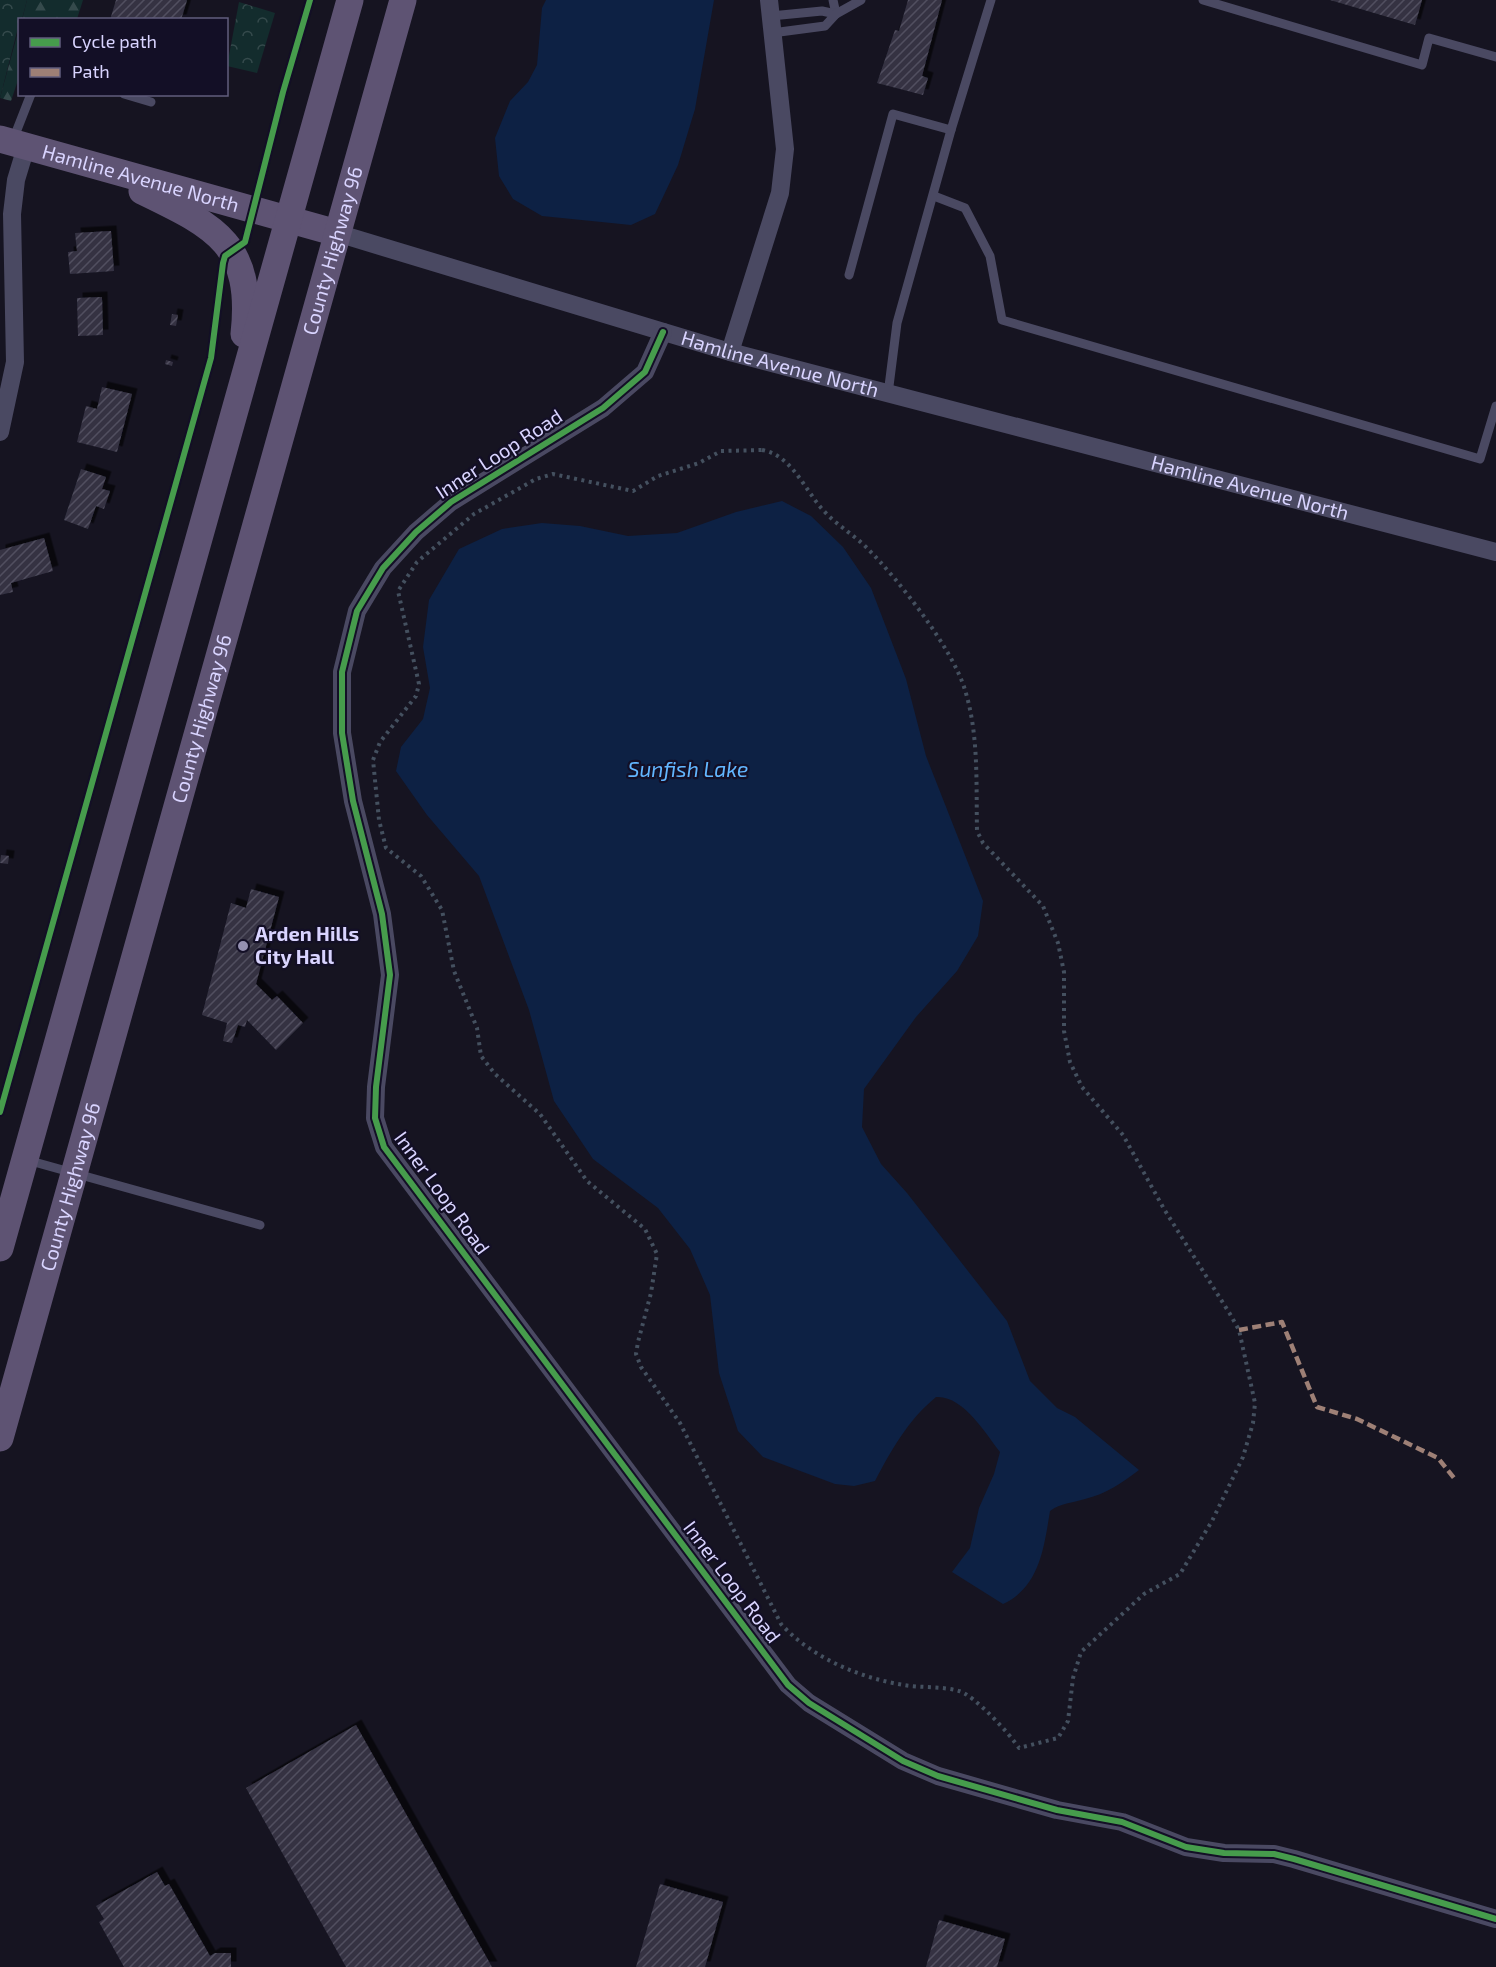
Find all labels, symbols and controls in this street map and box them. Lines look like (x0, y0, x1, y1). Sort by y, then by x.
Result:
legend (18, 18, 228, 96)
text: Cycle path (72, 30, 157, 52)
text: Path (72, 60, 110, 82)
street label: Hamline Avenue North (40, 138, 242, 216)
street label: County Highway 96 (297, 163, 367, 338)
street label: Hamline Avenue North (679, 325, 881, 401)
street label: Inner Loop Road (431, 403, 566, 503)
street label: Hamline Avenue North (1149, 449, 1352, 524)
street label: County Highway 96 (166, 631, 236, 806)
water label: Sunfish Lake (628, 756, 748, 781)
place label: Arden Hills City Hall (255, 921, 359, 969)
marker: Arden Hills City Hall (236, 939, 250, 953)
street label: County Highway 96 (34, 1099, 105, 1273)
street label: Inner Loop Road (390, 1126, 496, 1259)
street label: Inner Loop Road (679, 1516, 786, 1647)

